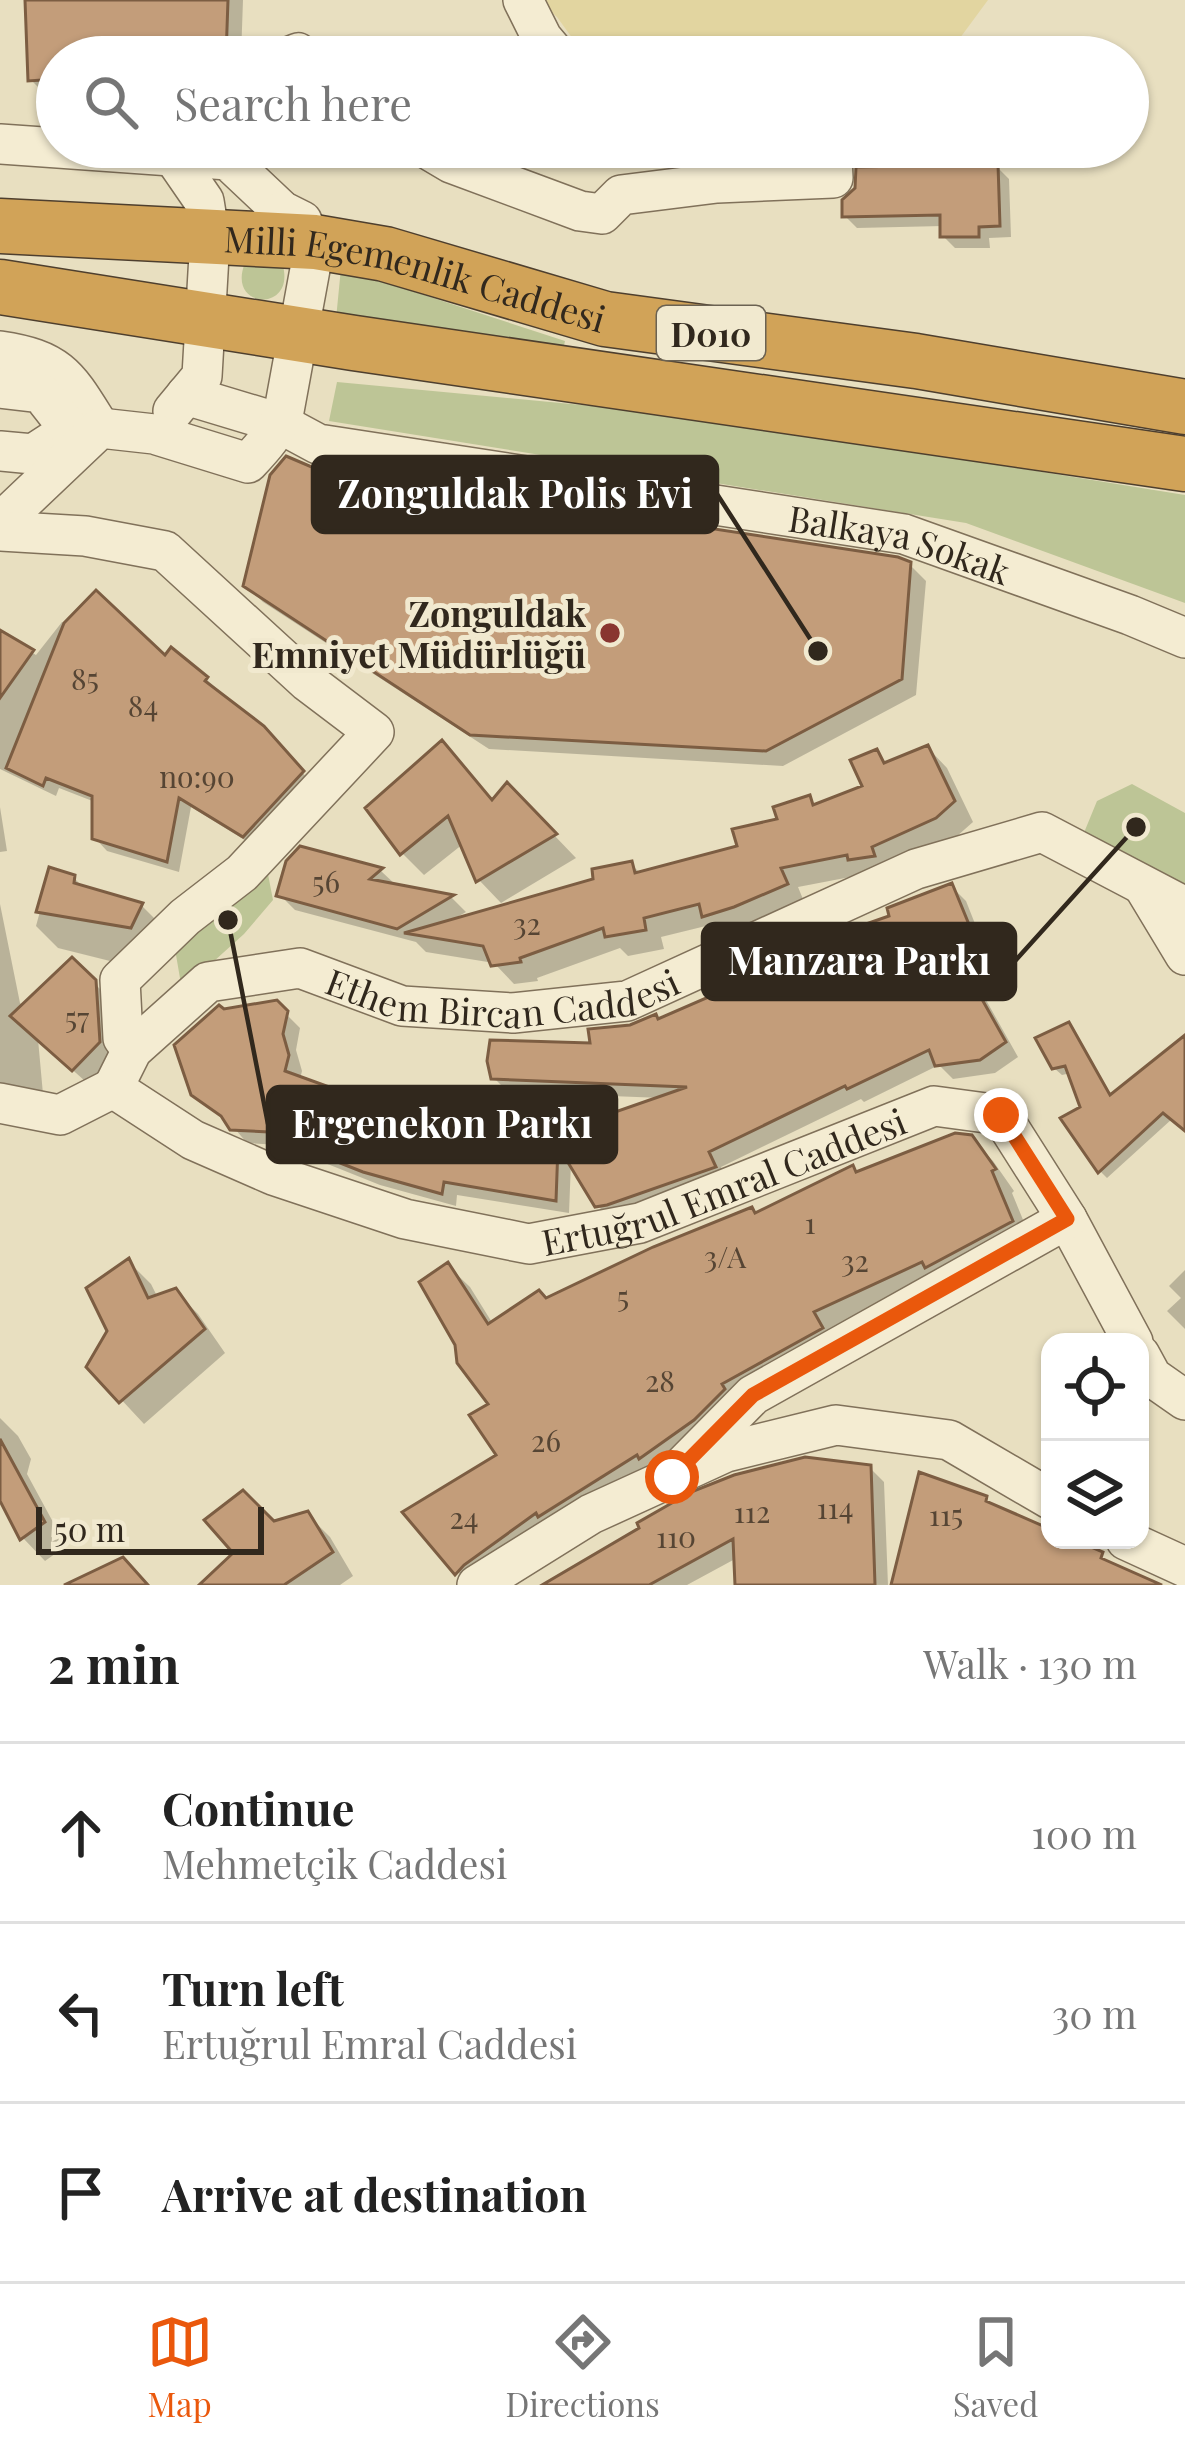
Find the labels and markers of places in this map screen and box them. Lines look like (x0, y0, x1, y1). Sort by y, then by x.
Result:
callout: Zonguldak Polis Evi (313, 457, 717, 532)
place label: Zonguldak Emniyet Müdürlüğü (251, 588, 587, 677)
marker: Zonguldak Emniyet Müdürlüğü (597, 620, 623, 646)
callout: Manzara Parkı (703, 924, 1015, 999)
callout: Ergenekon Parkı (268, 1087, 616, 1162)

